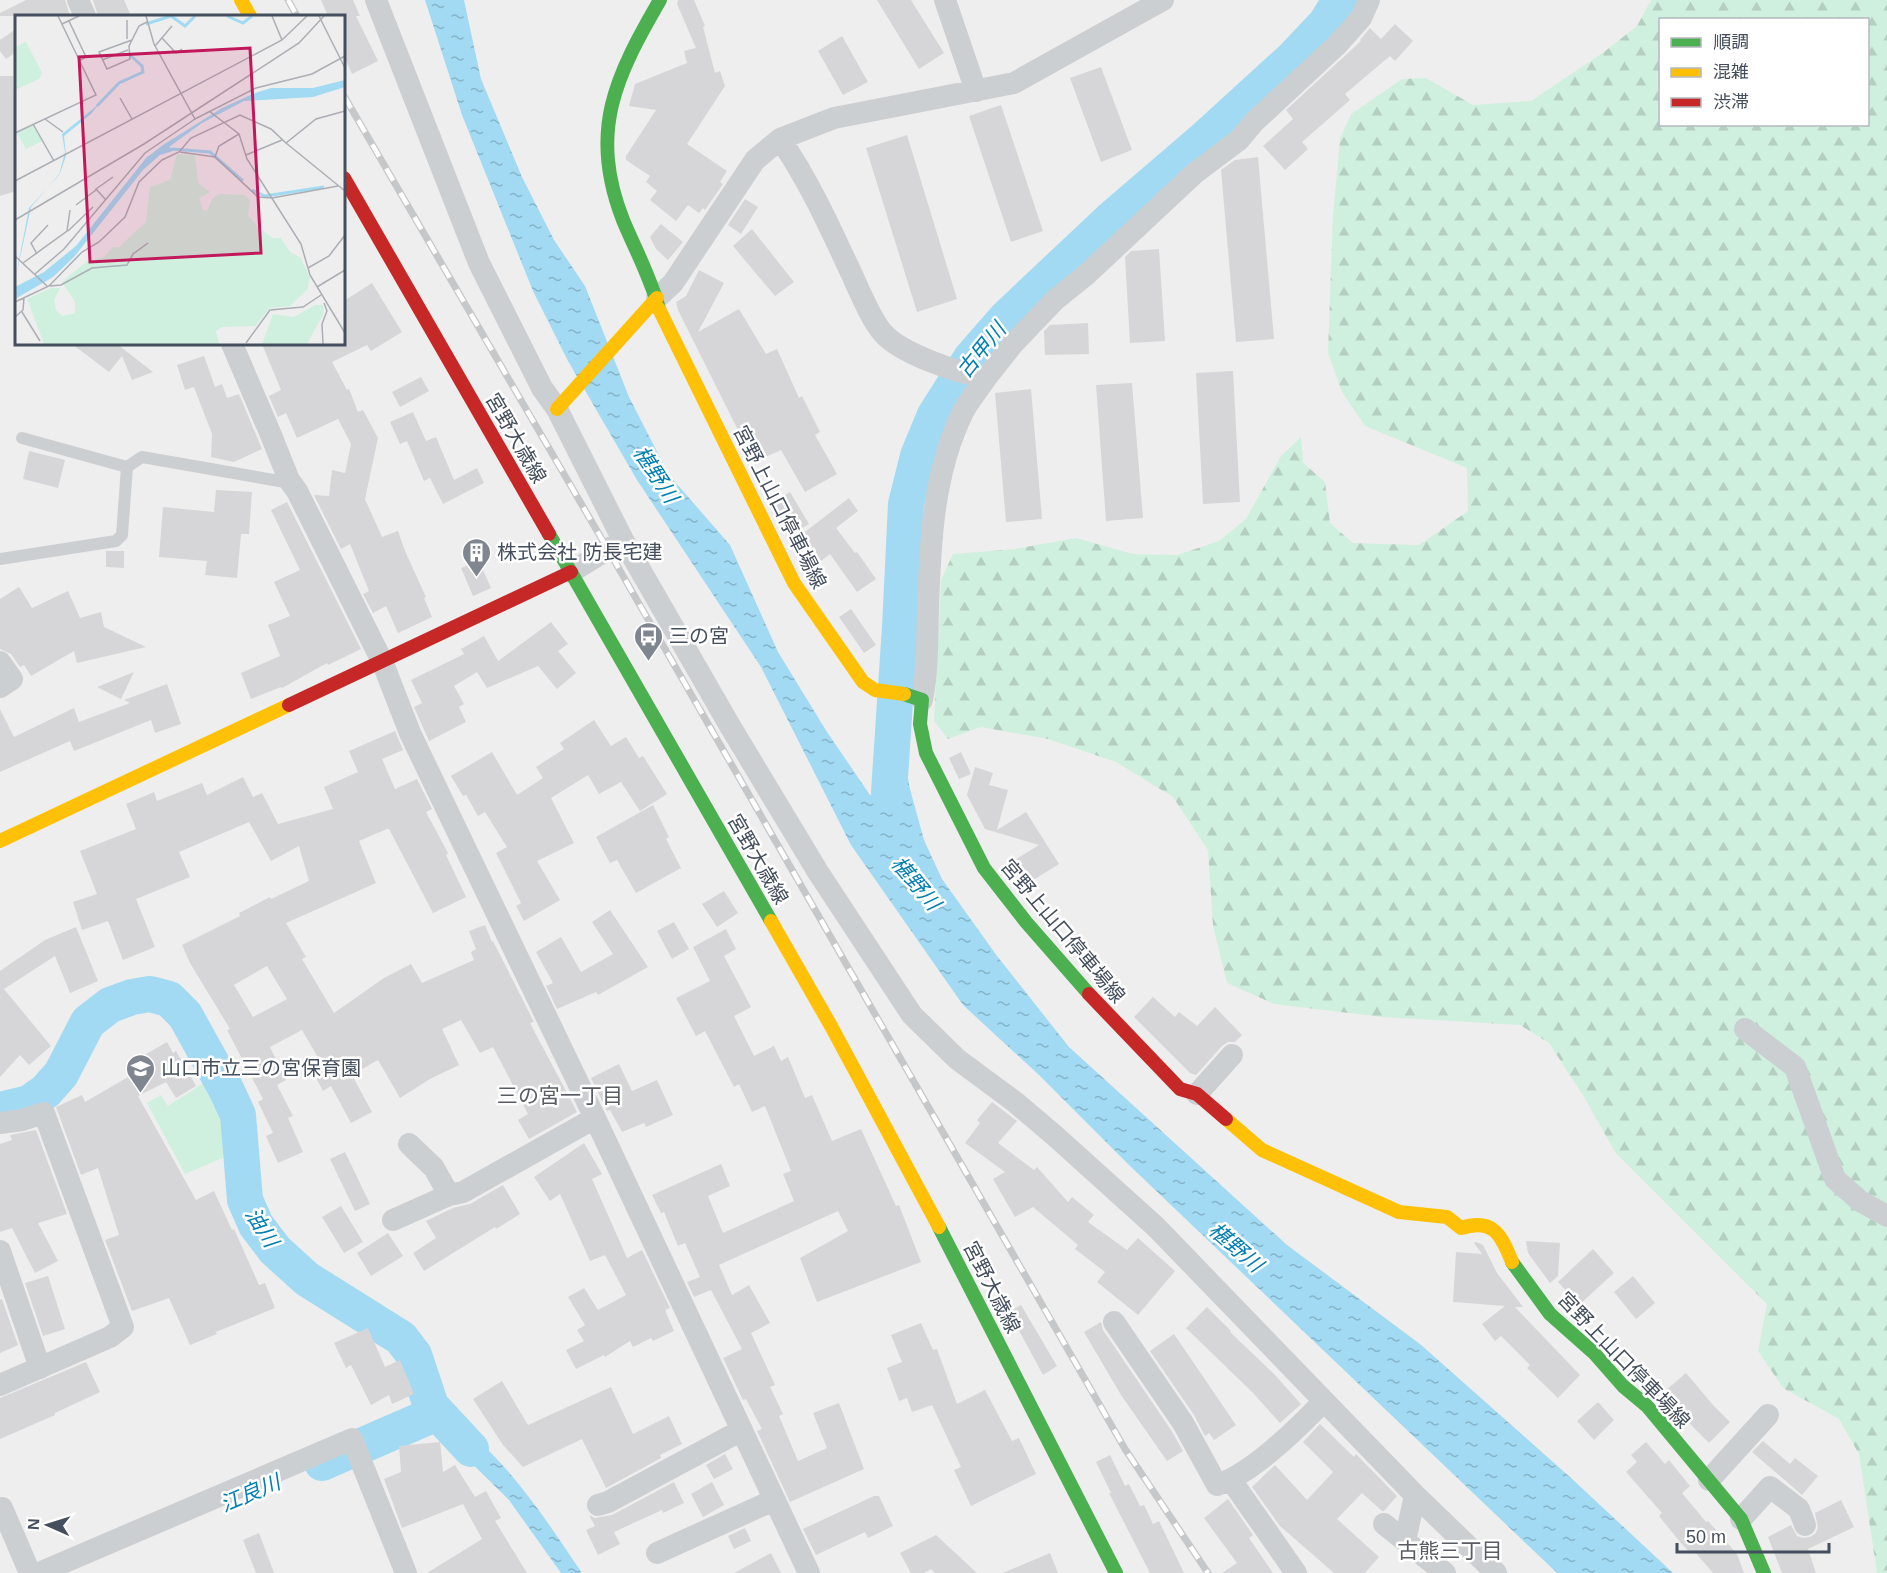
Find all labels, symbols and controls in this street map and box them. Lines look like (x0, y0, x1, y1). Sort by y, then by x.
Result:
inset map (15, 15, 345, 345)
legend (1659, 18, 1869, 126)
text: 順調 (1713, 32, 1749, 52)
text: 混雑 (1713, 62, 1749, 82)
text: 渋滞 (1713, 92, 1749, 112)
water label: 古甲川 (952, 317, 1011, 382)
street label: 宮野大歳線 (481, 389, 551, 487)
street label: 宮野上山口停車場線 (729, 422, 831, 592)
water label: 椹野川 (629, 441, 684, 508)
building icon: 株式会社 防長宅建 (460, 536, 492, 578)
place label: 株式会社 防長宅建 (497, 541, 663, 563)
bus stop icon: 三の宮 (632, 620, 664, 662)
place label: 三の宮 (669, 625, 729, 647)
street label: 宮野大歳線 (723, 810, 793, 908)
water label: 椹野川 (887, 851, 946, 916)
street label: 宮野上山口停車場線 (997, 855, 1129, 1007)
school or university icon: 山口市立三の宮保育園 (124, 1052, 156, 1094)
place label: 山口市立三の宮保育園 (161, 1057, 361, 1079)
district label: 三の宮一丁目 (497, 1084, 623, 1107)
water label: 油川 (241, 1203, 284, 1253)
water label: 椹野川 (1205, 1218, 1269, 1278)
street label: 宮野大歳線 (959, 1237, 1025, 1337)
street label: 宮野上山口停車場線 (1554, 1288, 1694, 1432)
water label: 江良川 (217, 1469, 285, 1516)
north arrow (18, 1495, 78, 1555)
scale bar (1677, 1516, 1828, 1554)
text: N (25, 1518, 42, 1530)
text: 50 m (1686, 1527, 1726, 1547)
district label: 古熊三丁目 (1398, 1539, 1503, 1562)

